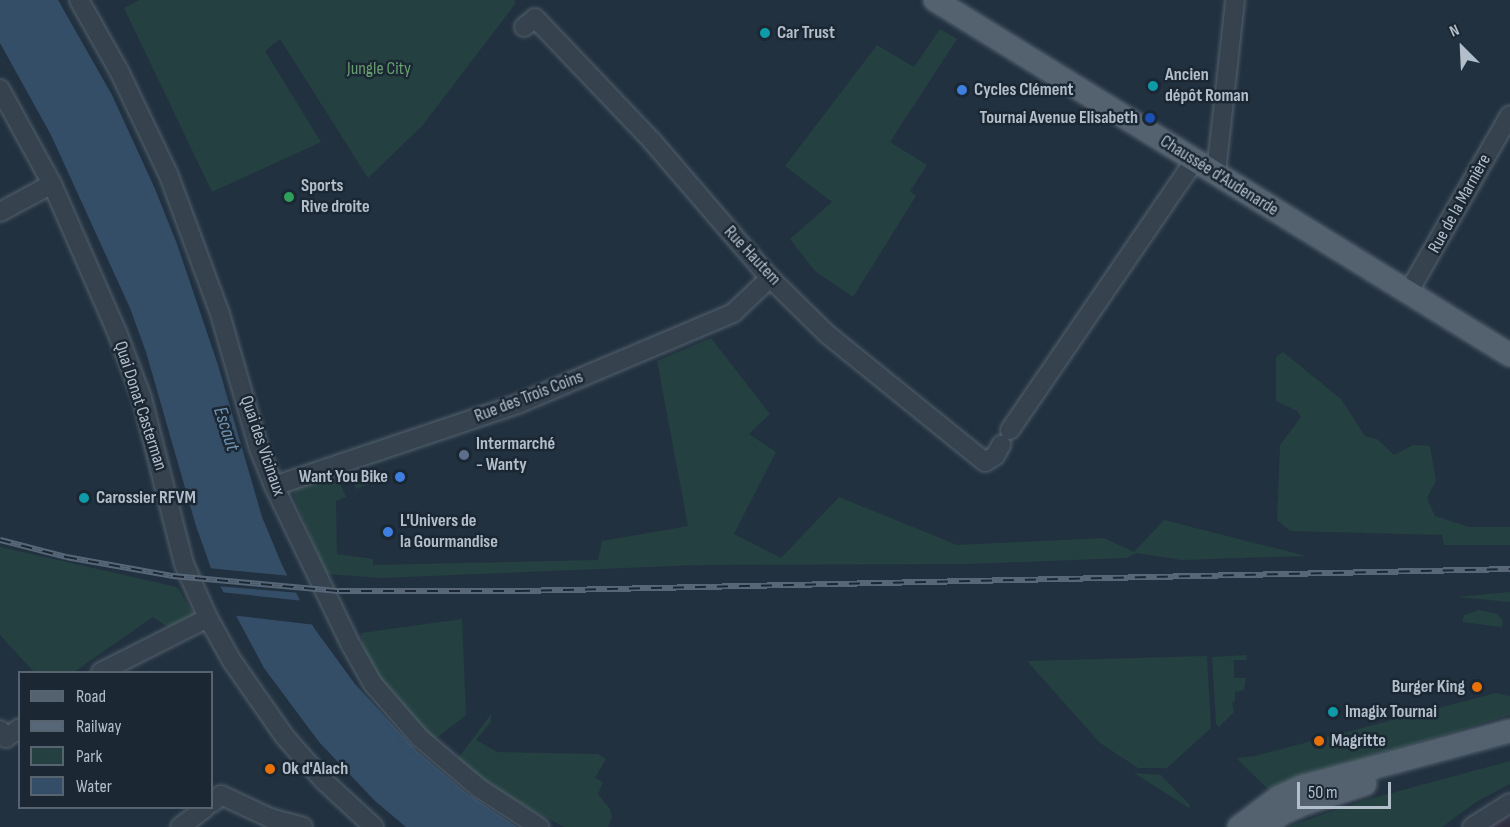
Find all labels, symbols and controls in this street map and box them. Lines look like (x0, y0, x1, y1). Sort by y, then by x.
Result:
north arrow (1432, 18, 1492, 78)
text: N (1447, 21, 1462, 42)
place label: Car Trust (777, 22, 835, 44)
marker: Car Trust (758, 26, 772, 40)
park label: Jungle City (347, 58, 411, 80)
place label: Ancien dépôt Roman (1165, 65, 1249, 107)
place label: Cycles Clément (974, 79, 1073, 101)
marker: Ancien dépôt Roman (1146, 79, 1160, 93)
marker: Cycles Clément (955, 83, 969, 97)
place label: Tournai Avenue Elisabeth (979, 107, 1138, 129)
marker: Tournai Avenue Elisabeth (1143, 111, 1157, 125)
street label: Chaussée d'Audenarde (1156, 131, 1282, 221)
street label: Rue de la Marnière (1424, 151, 1496, 257)
place label: Sports Rive droite (301, 176, 370, 219)
marker: Sports Rive droite (282, 190, 296, 204)
street label: Rue Hautem (719, 222, 785, 290)
street label: Quai Donat Casterman (109, 339, 171, 473)
street label: Rue des Trois Coins (472, 366, 586, 428)
street label: Quai des Vicinaux (235, 393, 289, 499)
water label: Escaut (208, 404, 244, 454)
place label: Intermarché - Wanty (476, 434, 555, 476)
marker: Intermarché - Wanty (457, 448, 471, 462)
place label: Want You Bike (299, 466, 388, 488)
marker: Want You Bike (393, 470, 407, 484)
place label: Carossier RFVM (96, 487, 196, 509)
marker: Carossier RFVM (77, 491, 91, 505)
place label: L'Univers de la Gourmandise (400, 511, 498, 554)
marker: L'Univers de la Gourmandise (381, 525, 395, 539)
legend (18, 671, 213, 809)
place label: Burger King (1392, 676, 1465, 698)
marker: Burger King (1470, 680, 1484, 694)
text: Road (76, 686, 106, 707)
place label: Imagix Tournai (1345, 701, 1437, 723)
marker: Imagix Tournai (1326, 705, 1340, 719)
text: Railway (76, 716, 121, 737)
place label: Magritte (1331, 730, 1386, 752)
marker: Magritte (1312, 734, 1326, 748)
text: Park (76, 746, 102, 767)
place label: Ok d'Alach (282, 758, 348, 780)
marker: Ok d'Alach (263, 762, 277, 776)
scale bar (1300, 770, 1394, 808)
text: Water (76, 776, 112, 797)
text: 50 m (1308, 782, 1338, 803)

